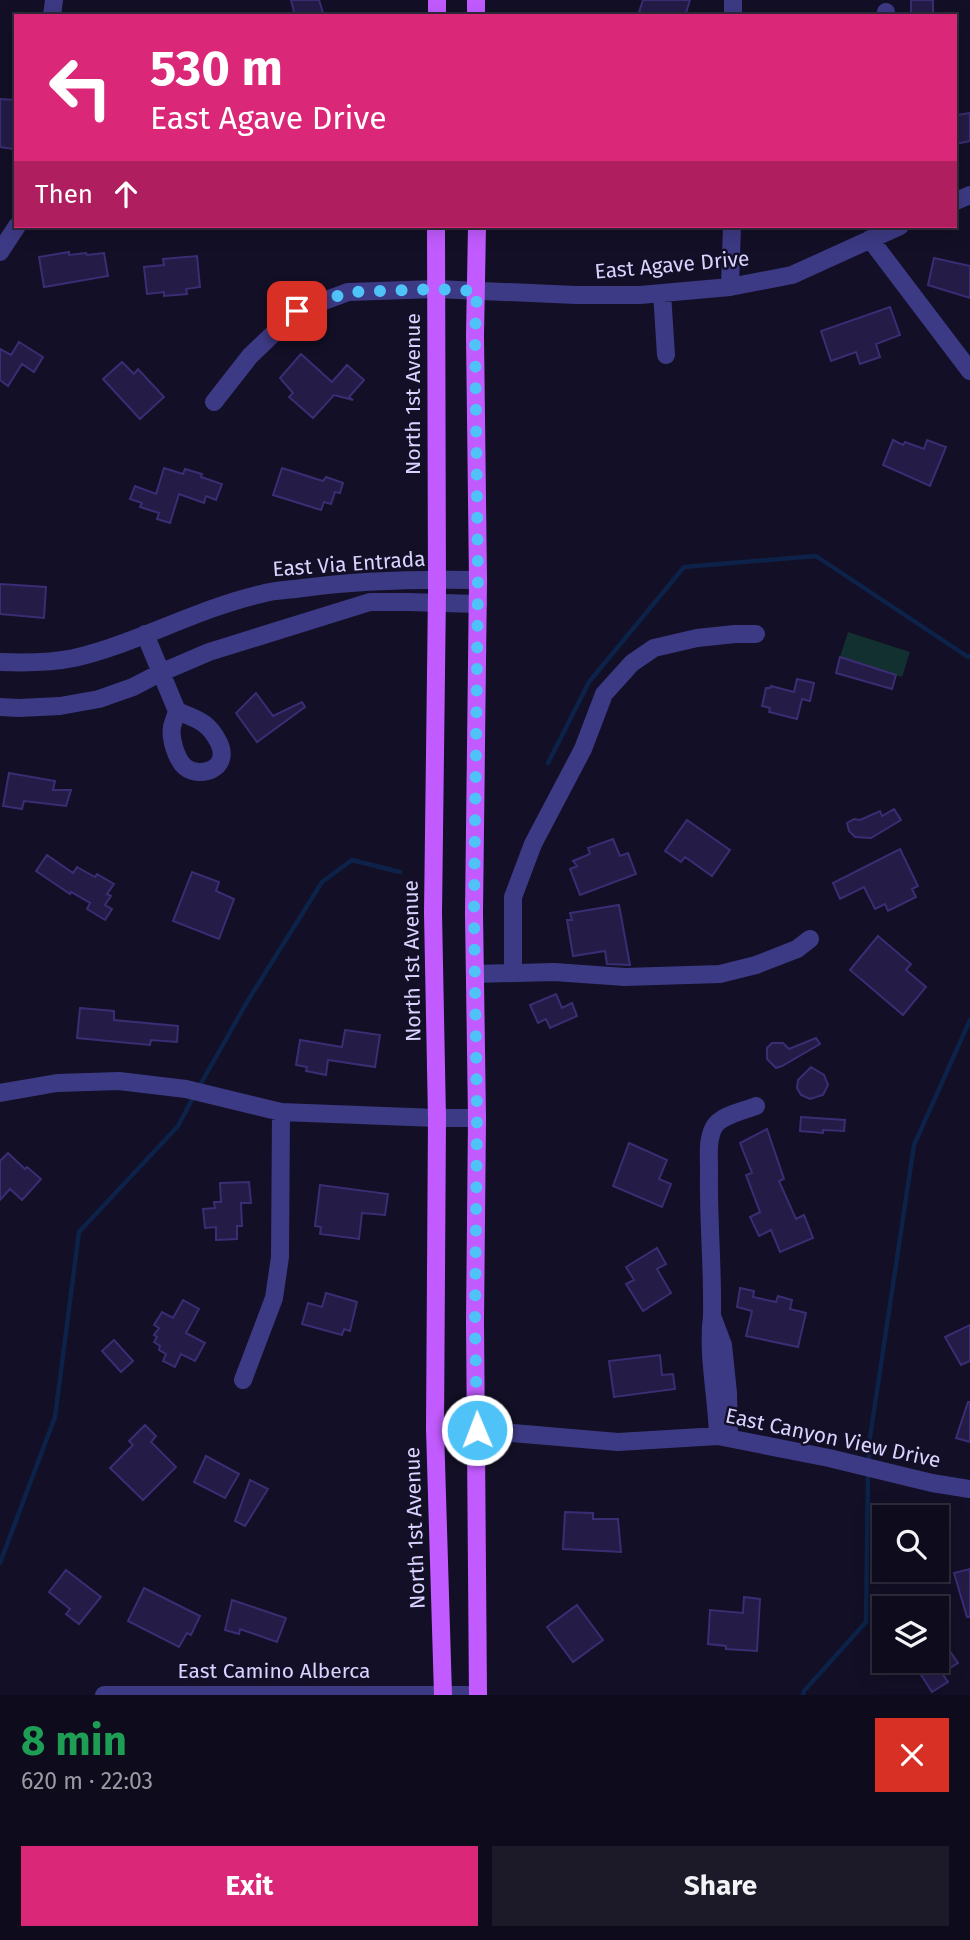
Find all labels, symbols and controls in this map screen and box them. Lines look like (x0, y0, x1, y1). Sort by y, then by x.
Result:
text: 530 m (150, 39, 283, 98)
icon: left (35, 42, 126, 133)
text: East Agave Drive (150, 99, 387, 137)
icon: ahead (107, 175, 145, 213)
text: Then (35, 179, 93, 210)
street label: East Agave Drive (593, 245, 751, 285)
pin (267, 281, 327, 341)
icon: arrive (278, 292, 316, 330)
street label: North 1st Avenue (400, 313, 426, 475)
street label: East Via Entrada (272, 546, 426, 582)
street label: North 1st Avenue (398, 880, 426, 1042)
position arrow (440, 1393, 514, 1467)
street label: East Canyon View Drive (723, 1402, 943, 1474)
street label: North 1st Avenue (399, 1447, 431, 1609)
map controls (872, 1505, 949, 1673)
button: search (872, 1505, 949, 1582)
button: layers (872, 1596, 949, 1673)
street label: East Camino Alberca (177, 1658, 371, 1684)
text: 8 min (21, 1716, 127, 1766)
button: close (875, 1718, 949, 1792)
text: 620 m · 22:03 (21, 1767, 153, 1795)
button: Exit (21, 1846, 478, 1926)
button: Share (492, 1846, 949, 1926)

